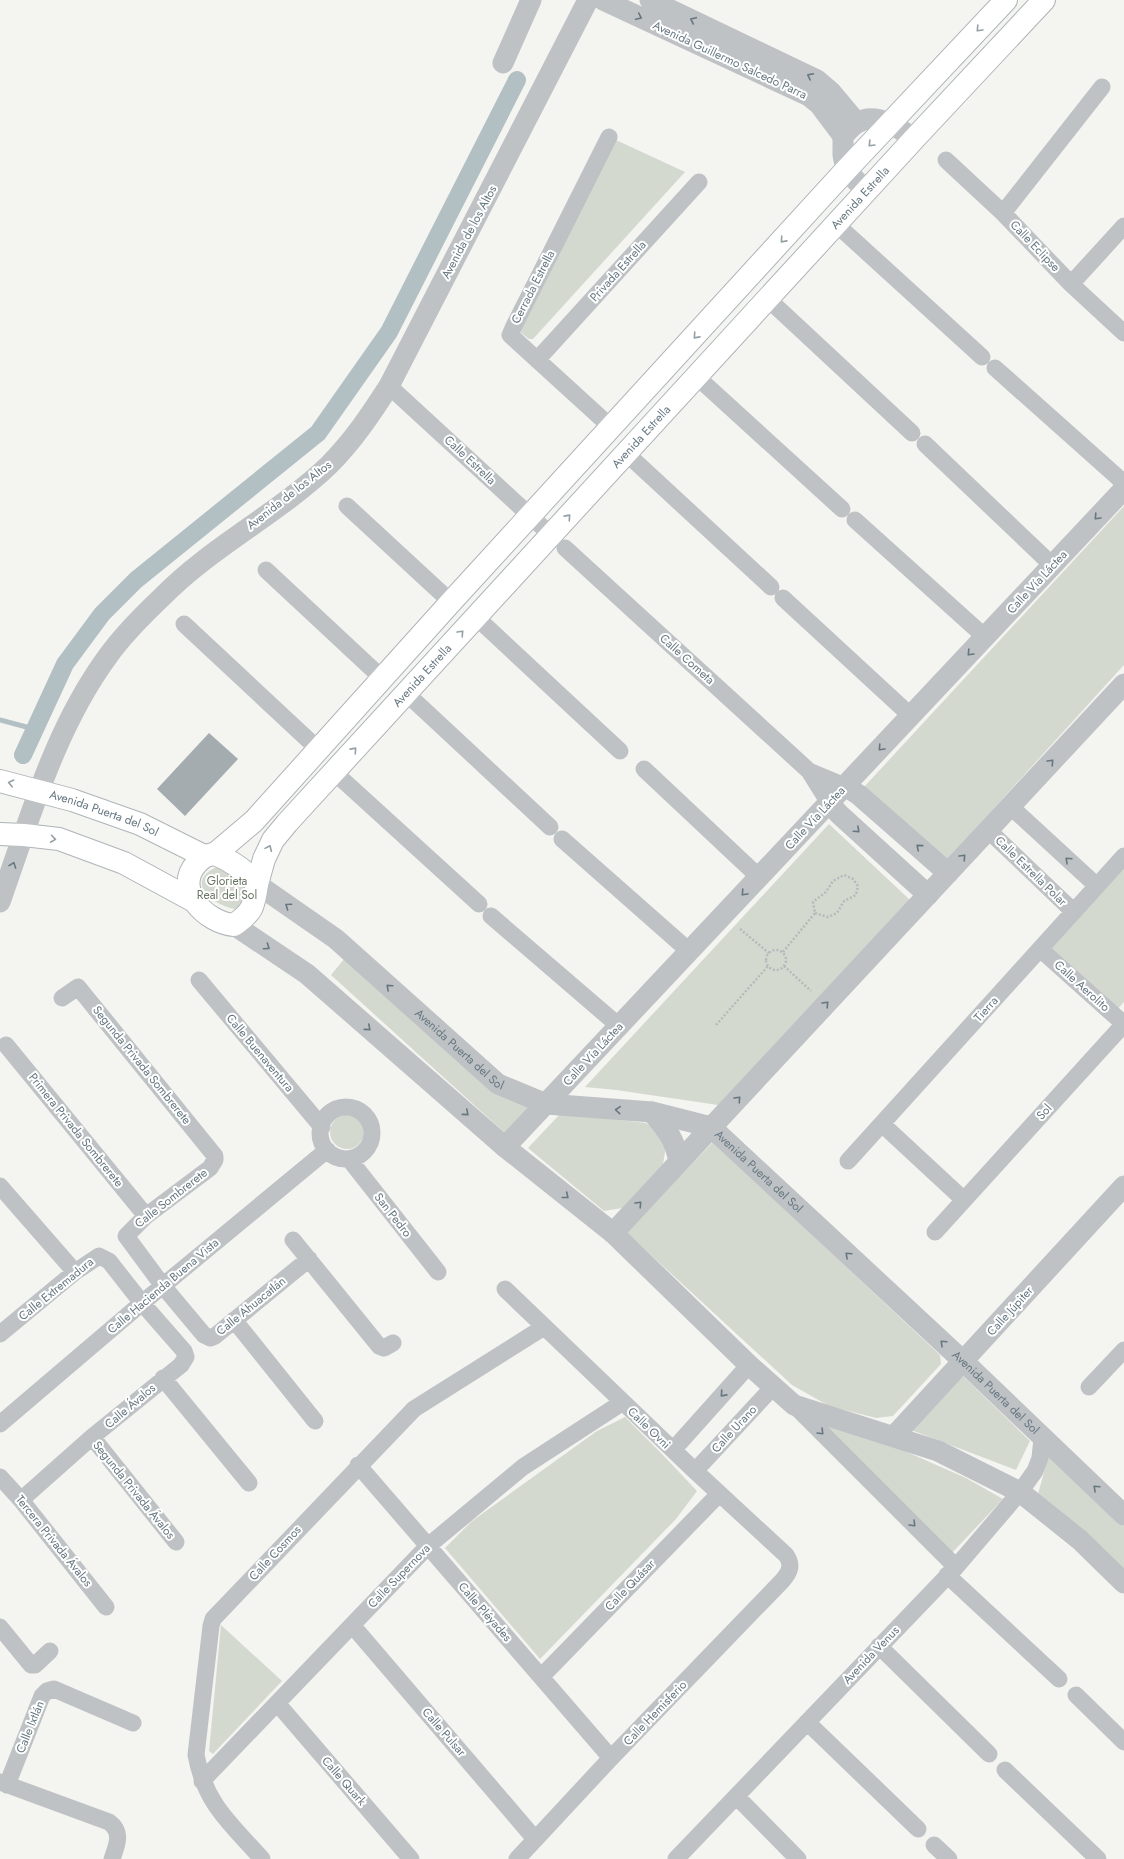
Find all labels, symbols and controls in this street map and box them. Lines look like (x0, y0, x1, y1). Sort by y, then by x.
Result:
one-way arrow (635, 12, 642, 20)
street label: Avenida Guillermo Salcedo Parra (650, 16, 810, 104)
one-way arrow (689, 17, 697, 25)
one-way arrow (977, 24, 984, 31)
one-way arrow (807, 73, 814, 81)
one-way arrow (869, 139, 876, 147)
street label: Avenida Estrella (826, 162, 894, 233)
street label: Avenida de los Altos (437, 182, 501, 282)
street label: Calle Eclipse (1006, 216, 1064, 276)
one-way arrow (781, 235, 788, 243)
street label: Privada Estrella (586, 236, 650, 305)
street label: Cerrada Estrella (507, 247, 559, 327)
one-way arrow (693, 331, 701, 339)
street label: Avenida Estrella (607, 401, 675, 472)
street label: Calle Estrella (440, 431, 500, 489)
street label: Avenida de los Altos (243, 456, 335, 534)
one-way arrow (1095, 512, 1102, 520)
one-way arrow (563, 514, 570, 522)
street label: Calle Vía Láctea (1003, 546, 1072, 618)
street label: Calle Cometa (656, 629, 719, 689)
one-way arrow (456, 630, 464, 638)
street label: Avenida Estrella (388, 640, 456, 711)
one-way arrow (967, 648, 975, 656)
one-way arrow (878, 743, 886, 751)
one-way arrow (349, 747, 357, 755)
one-way arrow (1046, 759, 1054, 767)
one-way arrow (8, 780, 14, 788)
street label: Calle Vía Láctea (781, 782, 850, 854)
street label: Avenida Puerta del Sol (48, 785, 162, 841)
one-way arrow (852, 825, 860, 833)
street label: Calle Estrella Polar (991, 832, 1072, 911)
one-way arrow (50, 834, 56, 843)
one-way arrow (264, 844, 272, 852)
one-way arrow (916, 845, 923, 852)
one-way arrow (958, 854, 965, 862)
one-way arrow (1066, 857, 1073, 864)
one-way arrow (8, 862, 17, 869)
park label: Glorieta Real del Sol (197, 872, 257, 904)
one-way arrow (741, 888, 749, 896)
one-way arrow (285, 904, 292, 911)
one-way arrow (262, 942, 269, 949)
street label: Calle Aerolito (1050, 956, 1114, 1016)
one-way arrow (387, 985, 394, 992)
street label: Tierra (970, 992, 1003, 1026)
one-way arrow (821, 1001, 829, 1009)
street label: Segunda Privada Sombrerete (88, 1002, 196, 1128)
street label: Avenida Puerta del Sol (411, 1005, 507, 1095)
street label: Calle Buenaventura (222, 1010, 298, 1096)
street label: Calle Vía Láctea (559, 1018, 628, 1090)
one-way arrow (363, 1023, 371, 1030)
street label: Primera Privada Sombrerete (24, 1069, 128, 1191)
one-way arrow (733, 1096, 740, 1104)
street label: Sol (1032, 1100, 1056, 1124)
one-way arrow (615, 1105, 621, 1114)
one-way arrow (461, 1109, 469, 1116)
street label: Avenida Puerta del Sol (711, 1126, 807, 1217)
street label: Calle Sombrerete (131, 1164, 211, 1232)
street label: San Pedro (370, 1189, 416, 1241)
one-way arrow (562, 1191, 569, 1198)
one-way arrow (634, 1201, 642, 1209)
street label: Calle Hacienda Buena Vista (103, 1234, 223, 1338)
one-way arrow (845, 1252, 853, 1259)
street label: Calle Extremadura (15, 1253, 98, 1325)
street label: Calle Ahuacatlán (212, 1272, 290, 1340)
street label: Calle Júpiter (983, 1281, 1038, 1340)
one-way arrow (940, 1340, 948, 1348)
street label: Avenida Puerta del Sol (948, 1346, 1043, 1438)
street label: Calle Ávalos (101, 1379, 160, 1433)
one-way arrow (720, 1389, 728, 1397)
street label: Calle Urano (707, 1401, 761, 1457)
street label: Calle Ovni (623, 1403, 675, 1453)
one-way arrow (816, 1427, 824, 1435)
street label: Segunda Privada Ávalos (89, 1437, 179, 1543)
one-way arrow (1093, 1486, 1100, 1493)
street label: Tercera Privada Ávalos (11, 1491, 97, 1591)
one-way arrow (908, 1519, 916, 1527)
street label: Calle Cosmos (245, 1521, 305, 1585)
street label: Calle Supernova (364, 1540, 434, 1612)
street label: Calle Quásar (601, 1555, 660, 1615)
street label: Calle Pléyades (454, 1578, 516, 1646)
street label: Avenida Venus (839, 1622, 904, 1688)
street label: Calle Hemisferio (619, 1676, 691, 1750)
street label: Calle Ixtlán (11, 1698, 49, 1756)
street label: Calle Pulsar (418, 1704, 471, 1761)
street label: Calle Quark (317, 1752, 371, 1810)

